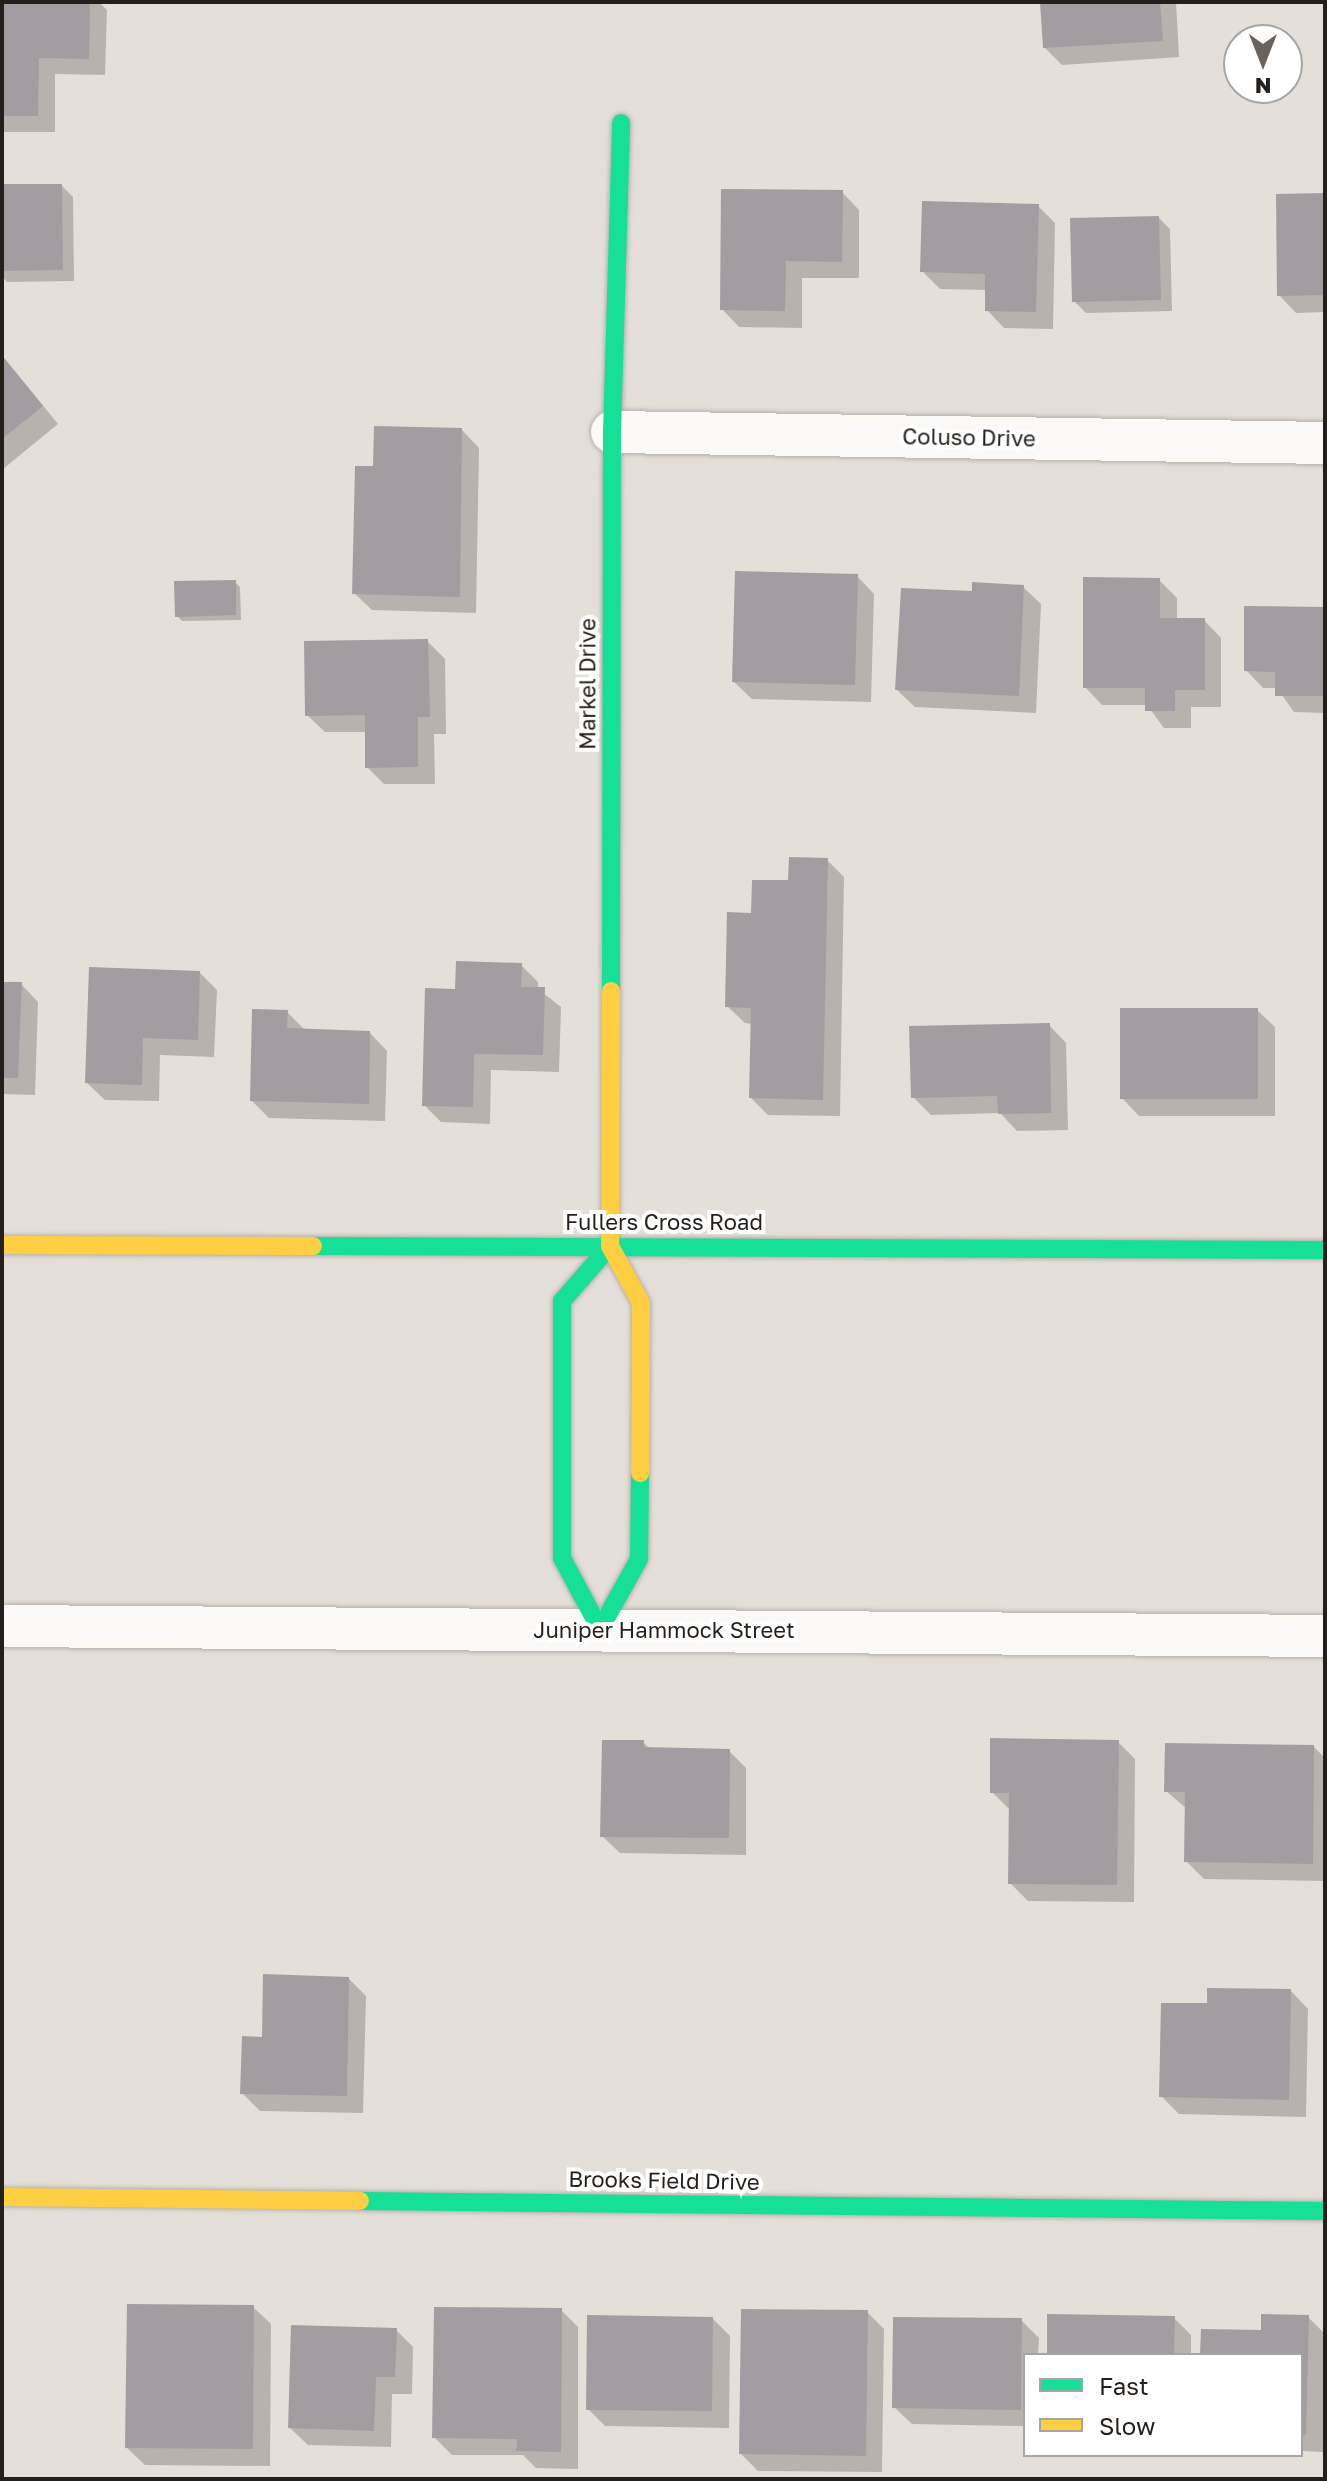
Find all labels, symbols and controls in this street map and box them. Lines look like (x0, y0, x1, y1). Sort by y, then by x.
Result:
north arrow (1223, 24, 1303, 104)
text: N (1255, 73, 1271, 100)
street label: Coluso Drive (902, 423, 1036, 451)
street label: Markel Drive (574, 618, 600, 750)
street label: Fullers Cross Road (565, 1209, 763, 1235)
street label: Juniper Hammock Street (533, 1617, 795, 1643)
street label: Brooks Field Drive (568, 2165, 760, 2195)
legend (1023, 2353, 1303, 2457)
text: Fast (1099, 2371, 1149, 2400)
text: Slow (1099, 2411, 1155, 2440)

